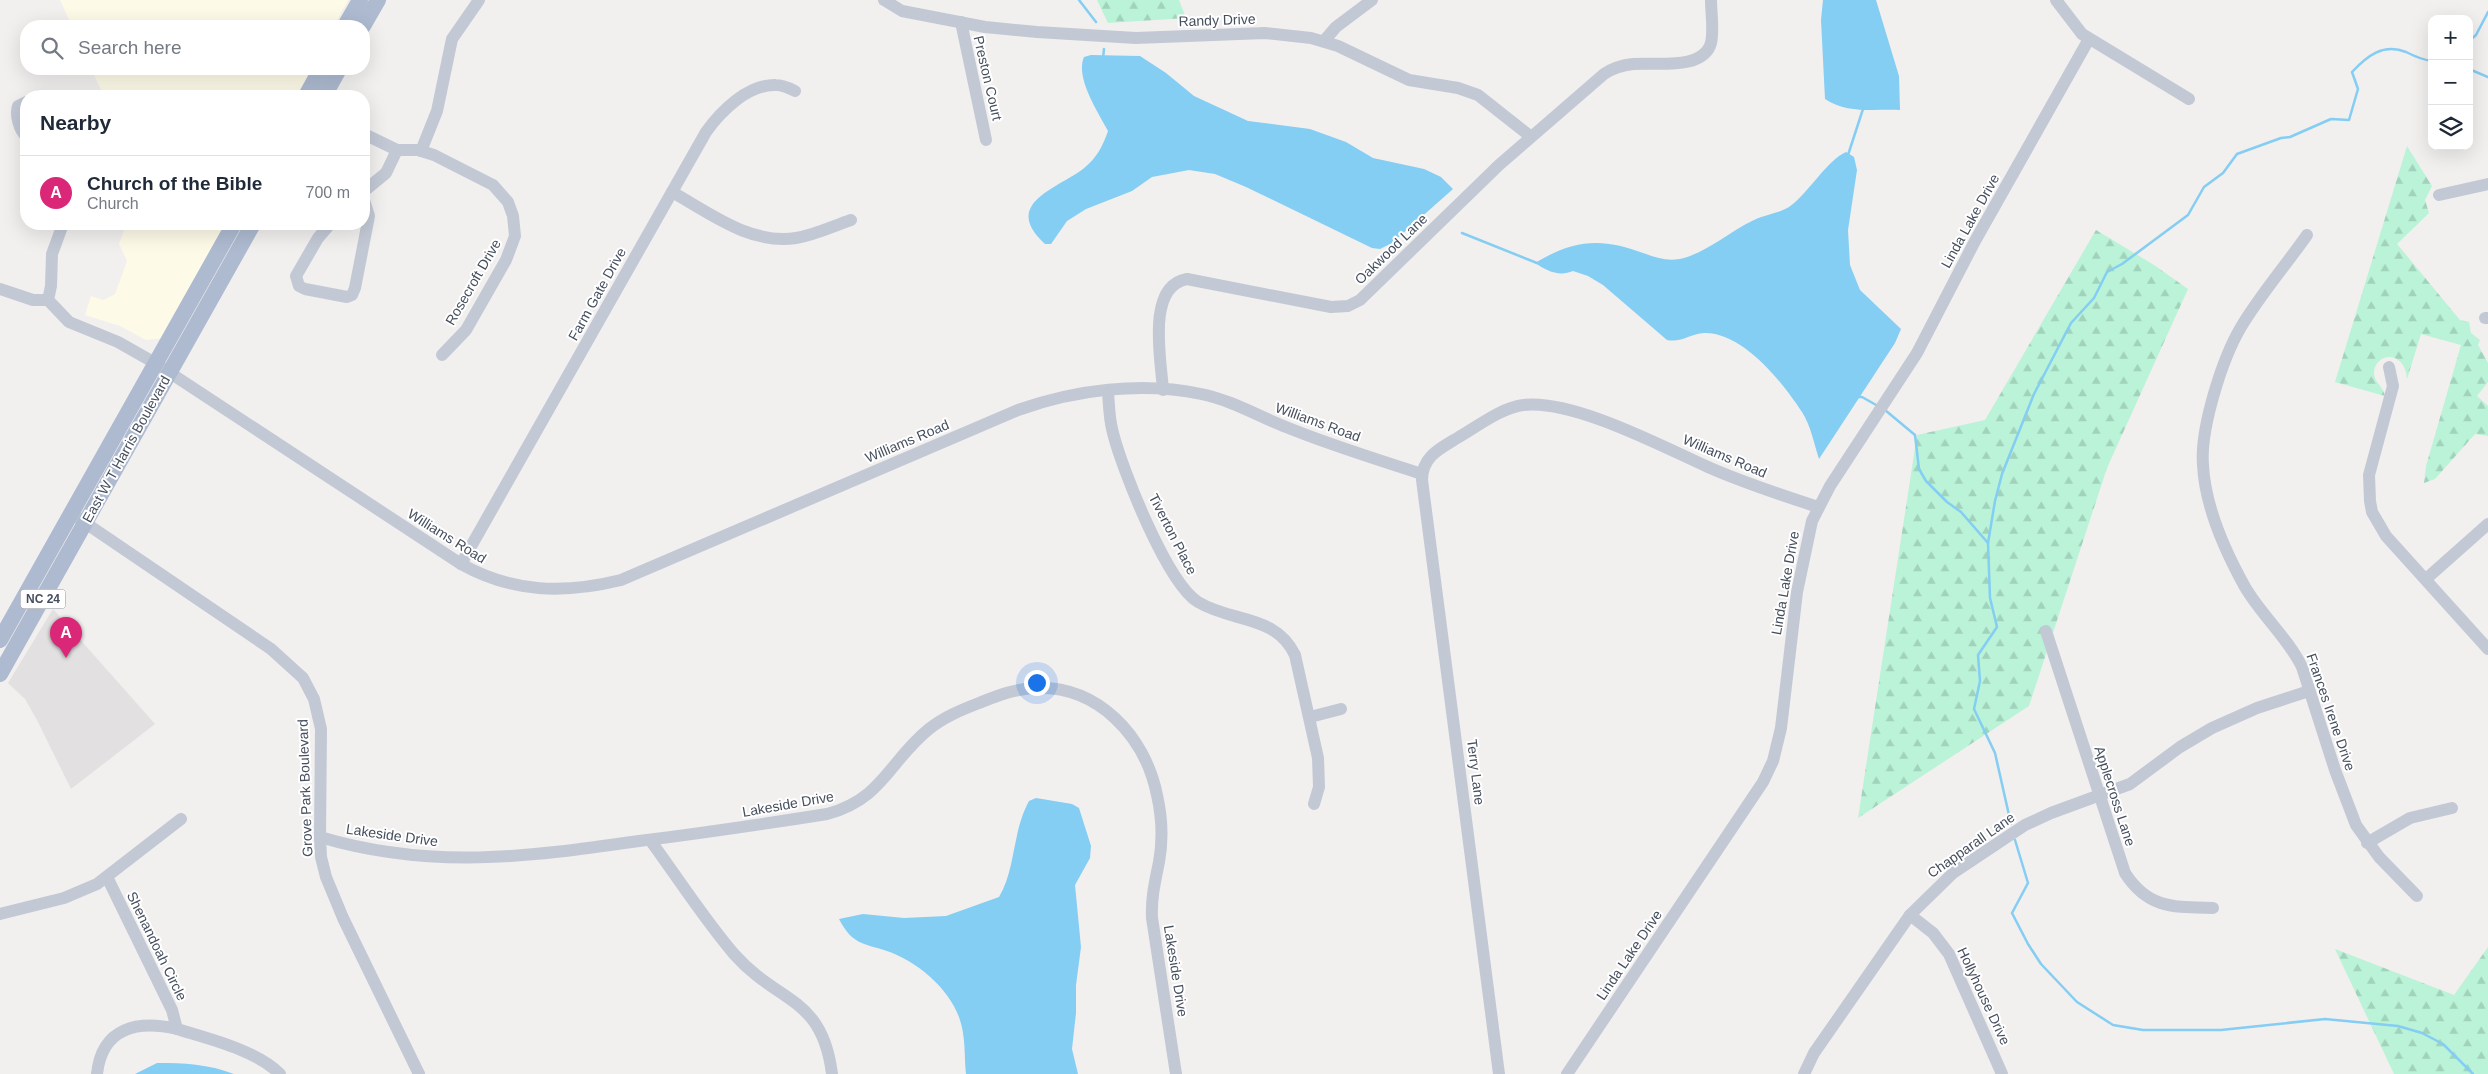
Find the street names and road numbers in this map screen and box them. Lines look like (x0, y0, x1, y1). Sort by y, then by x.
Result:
street label: Randy Drive (1178, 11, 1256, 29)
street label: Preston Court (970, 34, 1006, 122)
street label: Linda Lake Drive (1938, 171, 2003, 271)
street label: Oakwood Lane (1352, 210, 1431, 287)
street label: Rosecroft Drive (442, 236, 504, 328)
street label: Farm Gate Drive (565, 245, 629, 343)
street label: East W T Harris Boulevard (79, 373, 173, 525)
street label: Williams Road (1273, 399, 1363, 445)
street label: Williams Road (863, 416, 951, 466)
street label: Williams Road (1681, 431, 1769, 481)
street label: Tiverton Place (1146, 491, 1200, 577)
street label: Williams Road (405, 506, 489, 566)
street label: Linda Lake Drive (1768, 530, 1802, 636)
road number: NC 24 (20, 590, 66, 608)
street label: Frances Irene Drive (2303, 651, 2359, 773)
street label: Grove Park Boulevard (295, 719, 315, 857)
street label: Terry Lane (1464, 738, 1488, 806)
street label: Applecross Lane (2091, 744, 2139, 848)
street label: Lakeside Drive (741, 788, 835, 820)
street label: Chapparall Lane (1924, 809, 2018, 881)
street label: Lakeside Drive (345, 821, 439, 849)
street label: Shenandoah Circle (124, 889, 190, 1003)
street label: Linda Lake Drive (1593, 907, 1665, 1003)
street label: Lakeside Drive (1161, 924, 1191, 1018)
street label: Hollyhouse Drive (1954, 945, 2014, 1048)

